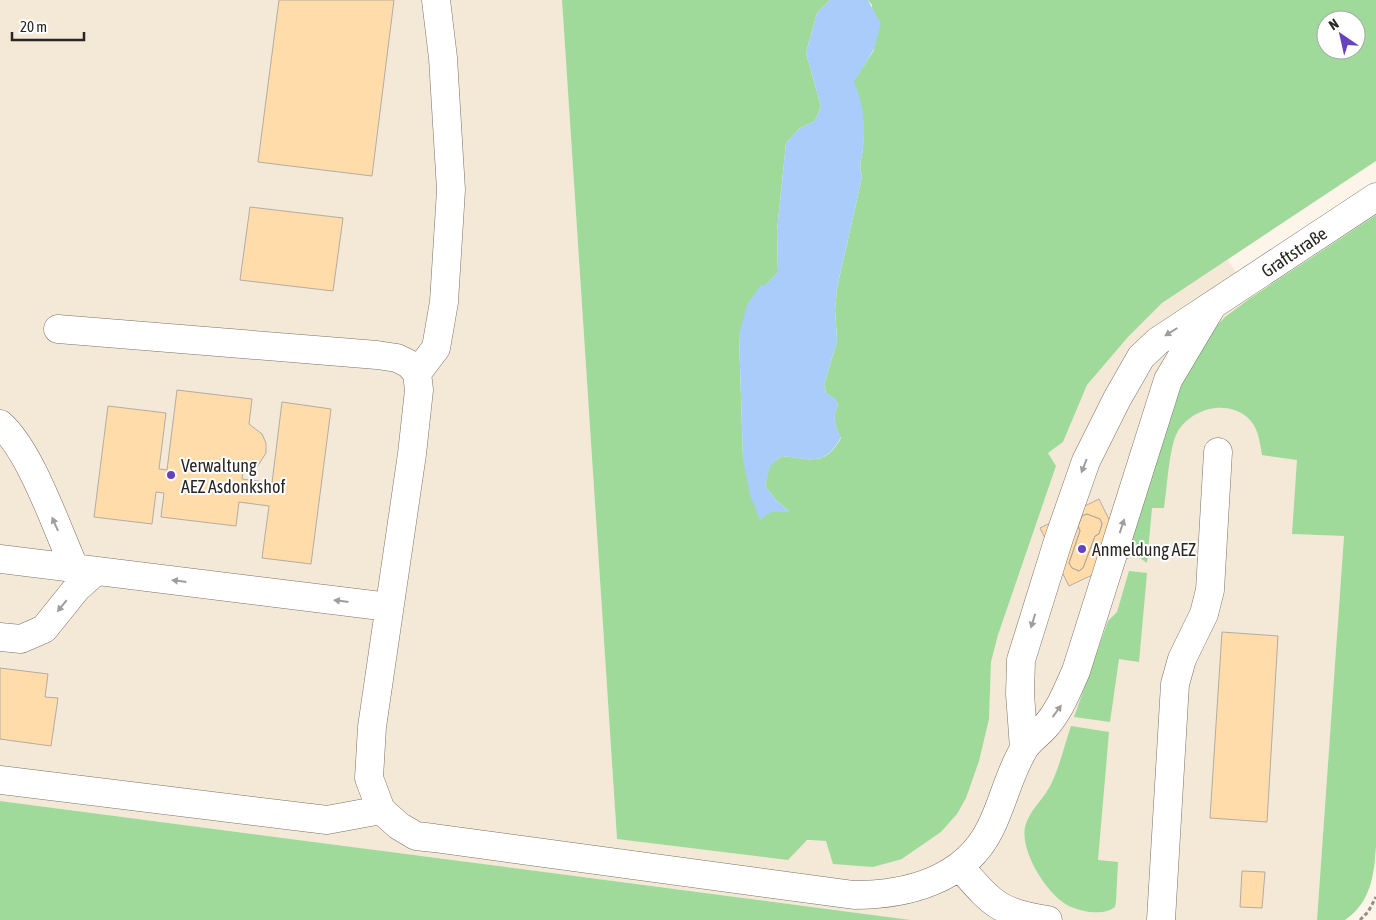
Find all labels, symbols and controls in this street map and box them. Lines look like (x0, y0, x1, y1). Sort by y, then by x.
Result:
scale bar (12, 10, 85, 42)
north arrow (1316, 10, 1366, 60)
text: N (1326, 15, 1342, 33)
text: 20 m (20, 18, 47, 35)
street label: Graftstraße (1257, 222, 1331, 282)
one-way arrow (1165, 328, 1178, 337)
place label: Verwaltung AEZ Asdonkshof (181, 455, 285, 497)
one-way arrow (1080, 459, 1087, 474)
marker: Verwaltung AEZ Asdonkshof (165, 469, 177, 481)
one-way arrow (51, 517, 59, 531)
one-way arrow (1119, 518, 1127, 533)
place label: Anmeldung AEZ (1092, 539, 1196, 560)
marker: Anmeldung AEZ (1076, 543, 1088, 555)
one-way arrow (171, 577, 187, 585)
one-way arrow (332, 597, 348, 605)
one-way arrow (57, 600, 68, 613)
one-way arrow (1028, 613, 1036, 628)
one-way arrow (1052, 704, 1062, 718)

